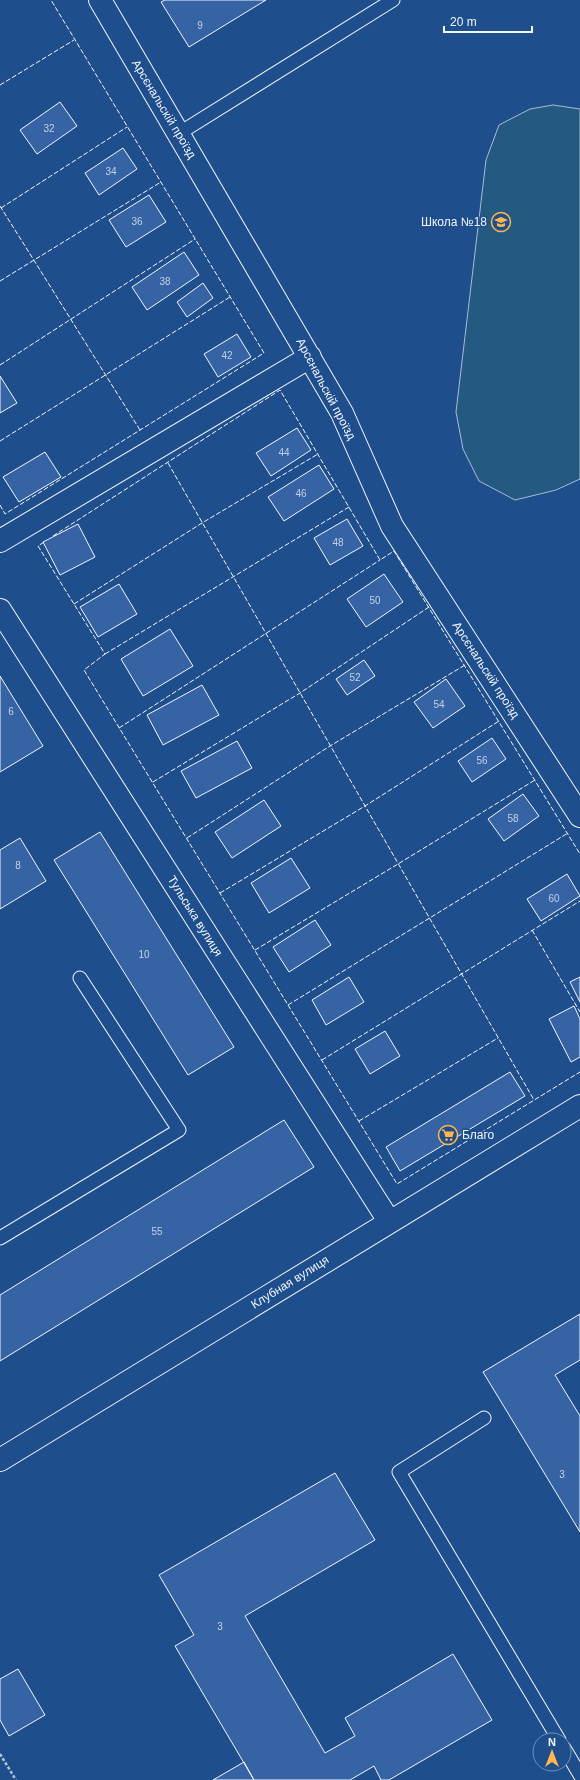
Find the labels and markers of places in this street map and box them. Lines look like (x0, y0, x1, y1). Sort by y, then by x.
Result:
school or university icon: Школа №18 (490, 211, 512, 233)
place label: Школа №18 (421, 215, 487, 229)
supermarket icon: Благо (437, 1124, 459, 1146)
place label: Благо (462, 1128, 495, 1142)

